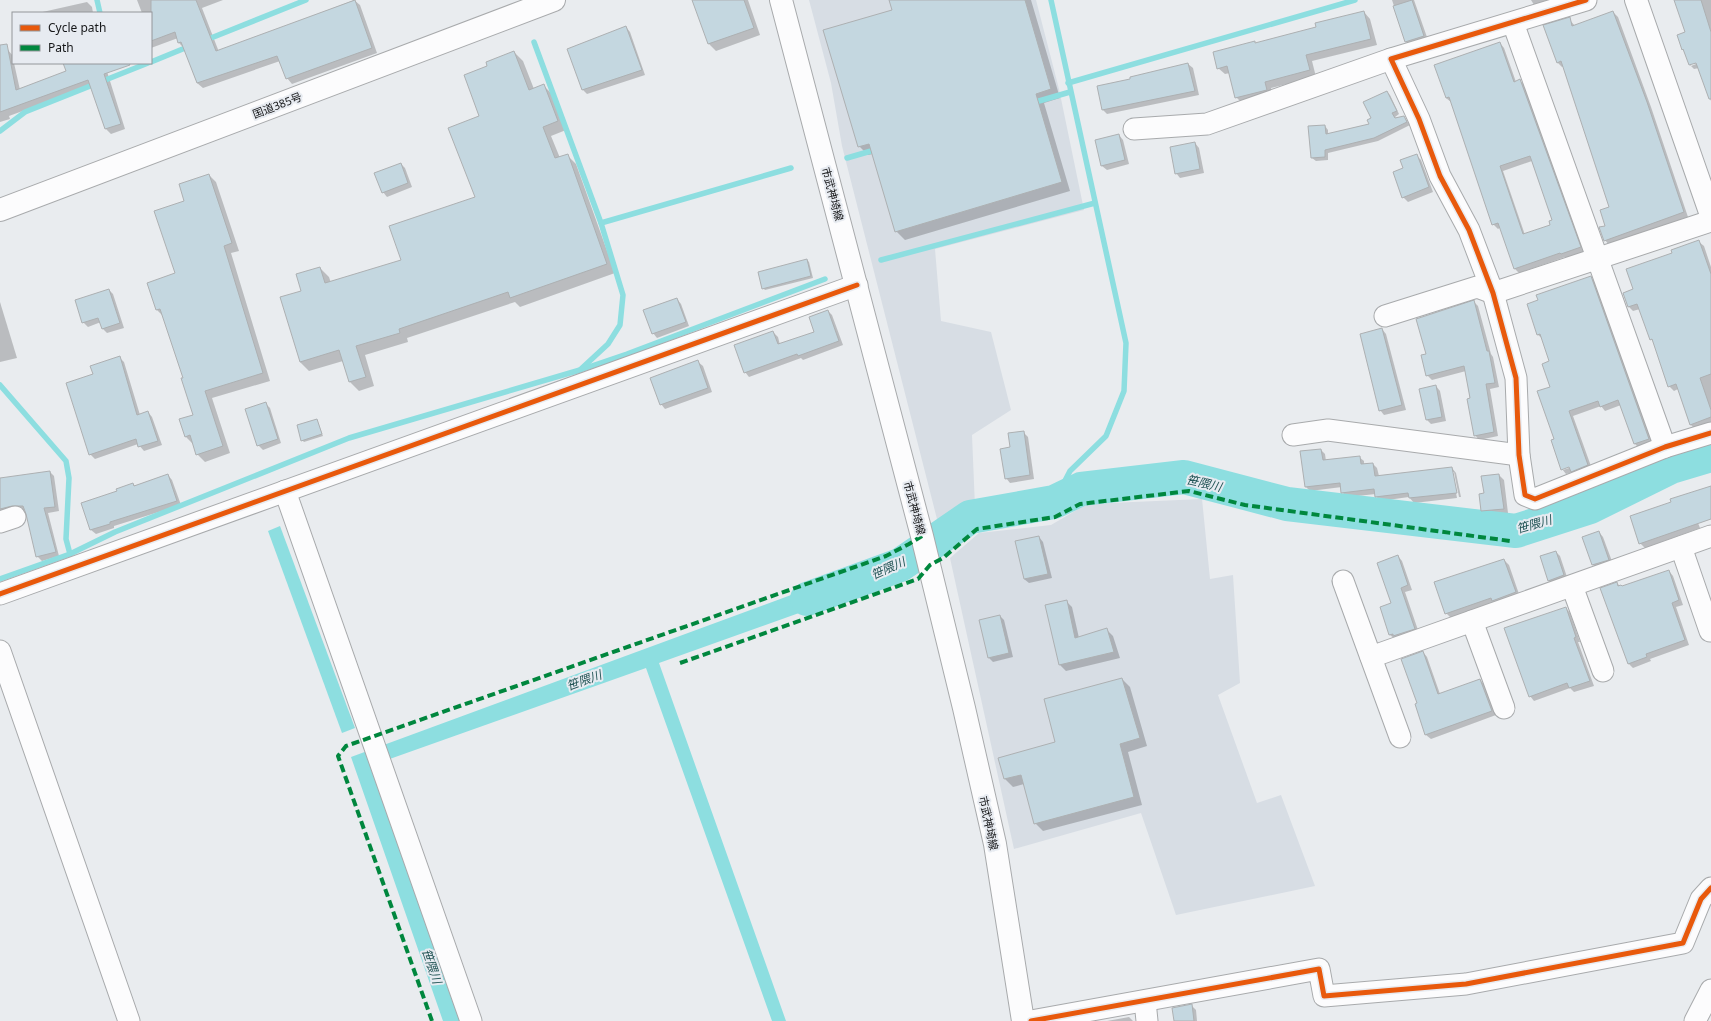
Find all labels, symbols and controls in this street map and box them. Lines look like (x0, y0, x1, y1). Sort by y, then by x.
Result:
legend (12, 12, 152, 64)
text: Cycle path (48, 19, 106, 36)
text: Path (48, 39, 74, 56)
street label: 国道385号 (250, 89, 304, 121)
street label: 市武神埼線 (819, 165, 847, 223)
water label: 笹隈川 (1185, 471, 1225, 496)
street label: 市武神埼線 (901, 479, 929, 537)
water label: 笹隈川 (1514, 510, 1556, 537)
water label: 笹隈川 (868, 552, 910, 583)
water label: 笹隈川 (564, 665, 606, 694)
street label: 市武神埼線 (976, 795, 1002, 851)
water label: 笹隈川 (418, 946, 447, 988)

